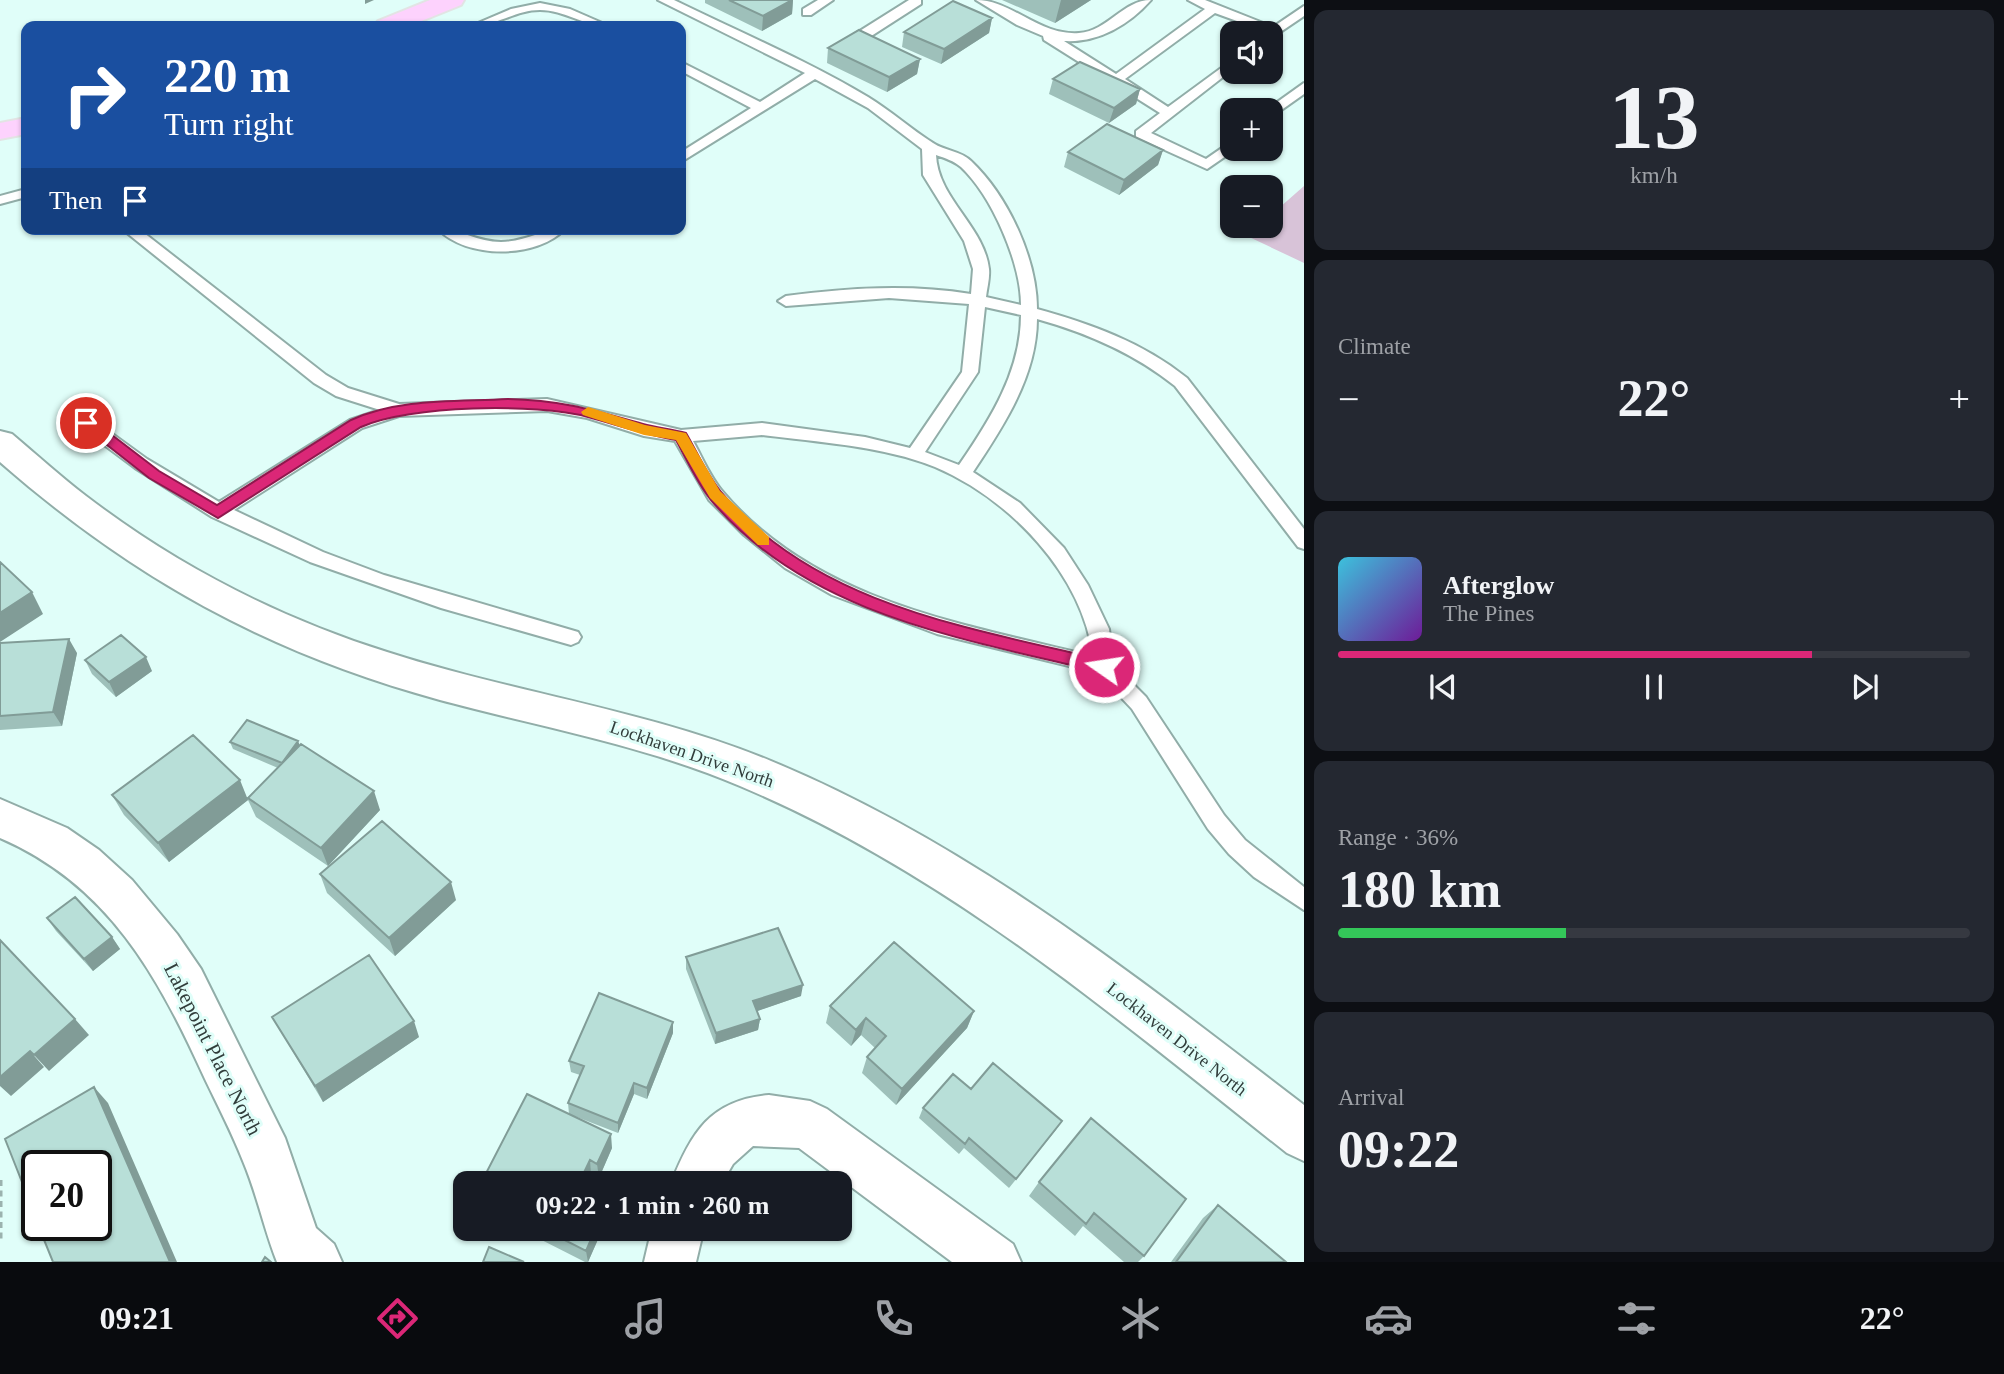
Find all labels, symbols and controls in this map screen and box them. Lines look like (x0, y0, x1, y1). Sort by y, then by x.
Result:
map controls (1220, 21, 1283, 238)
button: sound (1220, 21, 1283, 84)
text: 220 m (164, 48, 291, 103)
icon: right (49, 49, 140, 140)
text: 13 (1609, 67, 1700, 168)
button: + (1220, 98, 1283, 161)
text: Turn right (164, 106, 294, 142)
text: km/h (1630, 163, 1678, 188)
button: − (1220, 175, 1283, 238)
icon: arrive (116, 182, 154, 220)
text: Then (49, 186, 102, 215)
text: Climate (1338, 334, 1411, 359)
text: 22° (1618, 370, 1690, 427)
text: − (1338, 378, 1359, 420)
text: + (1949, 378, 1970, 420)
pin (56, 393, 116, 453)
icon: arrive (67, 404, 105, 442)
text: Afterglow (1443, 571, 1554, 600)
text: The Pines (1443, 601, 1534, 626)
position arrow (1067, 630, 1141, 704)
icon: previous (1424, 668, 1462, 706)
icon: pause (1635, 668, 1673, 706)
icon: next (1846, 668, 1884, 706)
street label: Lockhaven Drive North (607, 717, 777, 791)
text: Range · 36% (1338, 825, 1458, 850)
text: 180 km (1338, 861, 1501, 918)
street label: Lakepoint Place North (159, 959, 267, 1140)
street label: Lockhaven Drive North (1103, 978, 1251, 1100)
text: Arrival (1338, 1085, 1404, 1110)
text: 09:22 (1338, 1121, 1459, 1178)
speed limit sign: 20 (21, 1150, 112, 1241)
text: 09:22 · 1 min · 260 m (536, 1191, 770, 1220)
icon: directions (373, 1294, 422, 1343)
icon: music (621, 1294, 670, 1343)
icon: phone (869, 1294, 918, 1343)
icon: climate (1116, 1294, 1165, 1343)
icon: car (1364, 1294, 1413, 1343)
icon: filters (1612, 1294, 1661, 1343)
text: 09:21 (99, 1300, 174, 1336)
text: 22° (1860, 1300, 1905, 1336)

